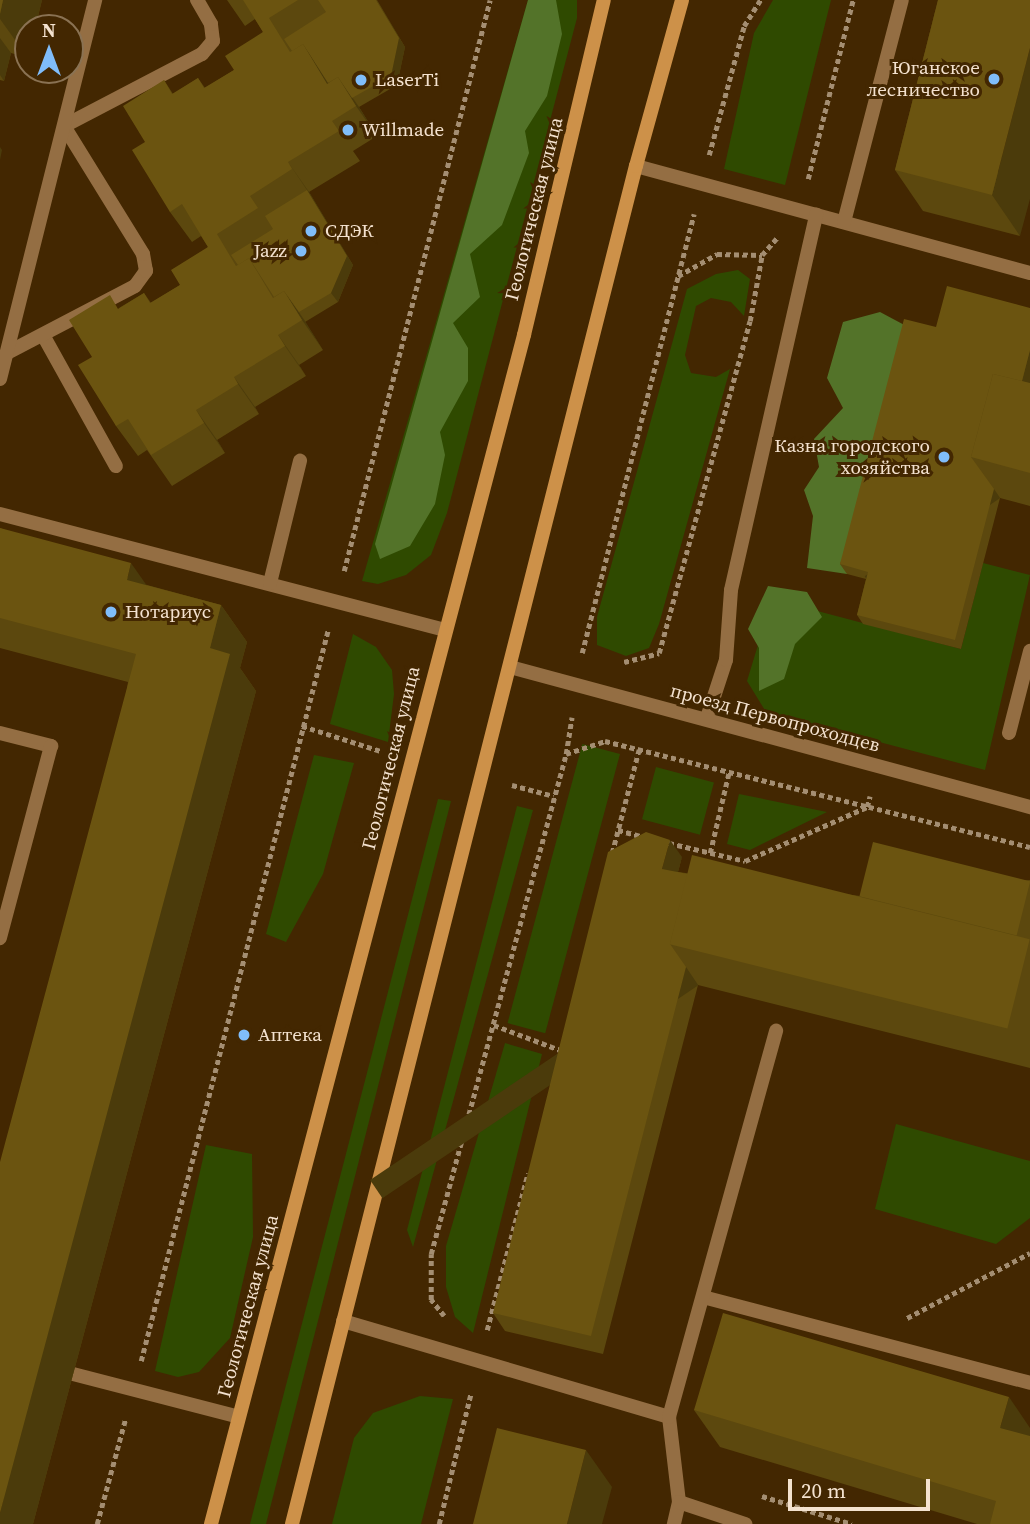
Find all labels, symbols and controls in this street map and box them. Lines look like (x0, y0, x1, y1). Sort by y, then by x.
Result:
north arrow (14, 14, 84, 84)
text: N (42, 17, 56, 43)
place label: Юганское лесничество (866, 57, 980, 101)
place label: LaserTi (375, 69, 439, 91)
marker: Юганское лесничество (986, 71, 1002, 87)
marker: LaserTi (353, 72, 369, 88)
street label: Геологическая улица (500, 115, 568, 303)
place label: Willmade (362, 119, 444, 141)
marker: Willmade (340, 122, 356, 138)
place label: СДЭК (325, 220, 374, 242)
marker: СДЭК (303, 223, 319, 239)
place label: Jazz (253, 240, 287, 262)
marker: Jazz (293, 243, 309, 259)
place label: Казна городского хозяйства (774, 435, 930, 479)
marker: Казна городского хозяйства (936, 449, 952, 465)
place label: Нотариус (125, 601, 211, 623)
marker: Нотариус (103, 604, 119, 620)
street label: Геологическая улица (357, 664, 425, 852)
street label: проезд Первопроходцев (668, 679, 882, 757)
place label: Аптека (258, 1024, 322, 1046)
marker: Аптека (236, 1027, 252, 1043)
street label: Геологическая улица (213, 1212, 283, 1400)
scale bar (792, 1464, 934, 1508)
text: 20 m (801, 1476, 846, 1505)

